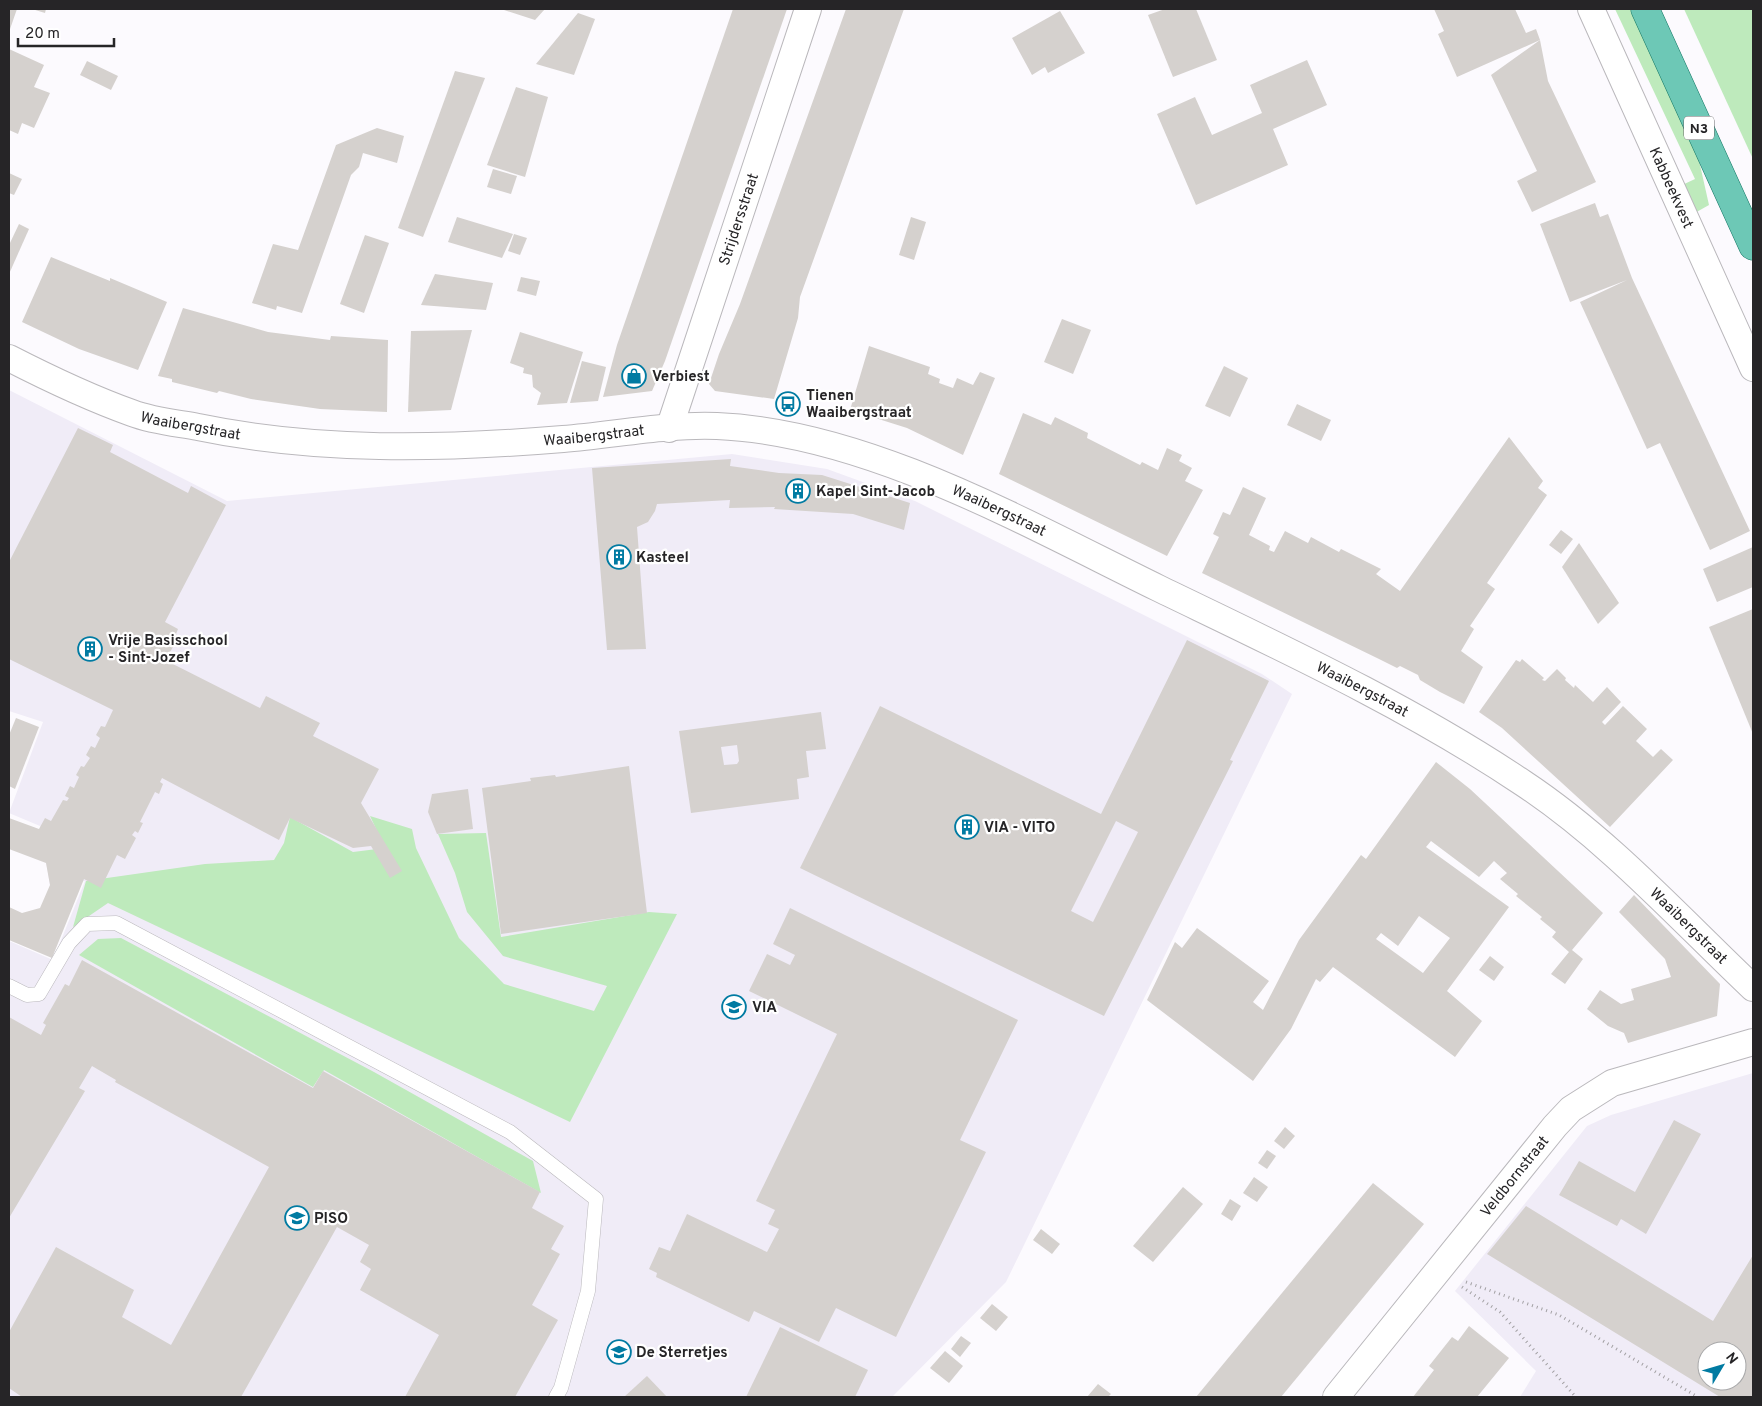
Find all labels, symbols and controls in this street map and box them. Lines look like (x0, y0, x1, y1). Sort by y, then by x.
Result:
scale bar (18, 15, 114, 47)
text: 20 m (25, 25, 60, 44)
road number: N3 (1684, 116, 1714, 140)
street label: Kabbeekvest (1644, 145, 1697, 232)
street label: Strijdersstraat (716, 171, 764, 268)
shop icon: Verbiest (621, 363, 647, 389)
place label: Verbiest (652, 368, 710, 387)
place label: Tienen Waaibergstraat (806, 387, 912, 423)
bus stop icon: Tienen Waaibergstraat (775, 391, 801, 417)
street label: Waaibergstraat (138, 408, 242, 446)
street label: Waaibergstraat (543, 422, 646, 452)
building icon: Kapel Sint-Jacob (785, 478, 811, 504)
street label: Waaibergstraat (949, 482, 1049, 542)
place label: Kapel Sint-Jacob (816, 483, 935, 502)
building icon: Kasteel (606, 544, 632, 570)
place label: Kasteel (636, 549, 689, 568)
place label: Vrije Basisschool - Sint-Jozef (108, 632, 228, 668)
building icon: Vrije Basisschool - Sint-Jozef (77, 636, 103, 662)
street label: Waaibergstraat (1312, 659, 1411, 723)
building icon: VIA - VITO (954, 814, 980, 840)
place label: VIA - VITO (984, 819, 1055, 838)
street label: Waaibergstraat (1645, 884, 1731, 969)
school or university icon: VIA (721, 994, 747, 1020)
place label: VIA (752, 999, 777, 1018)
street label: Veldbornstraat (1477, 1133, 1554, 1221)
school or university icon: PISO (284, 1205, 310, 1231)
place label: PISO (314, 1210, 348, 1229)
school or university icon: De Sterretjes (606, 1339, 632, 1365)
north arrow (1697, 1341, 1747, 1391)
place label: De Sterretjes (636, 1344, 728, 1363)
text: N (1721, 1350, 1741, 1368)

